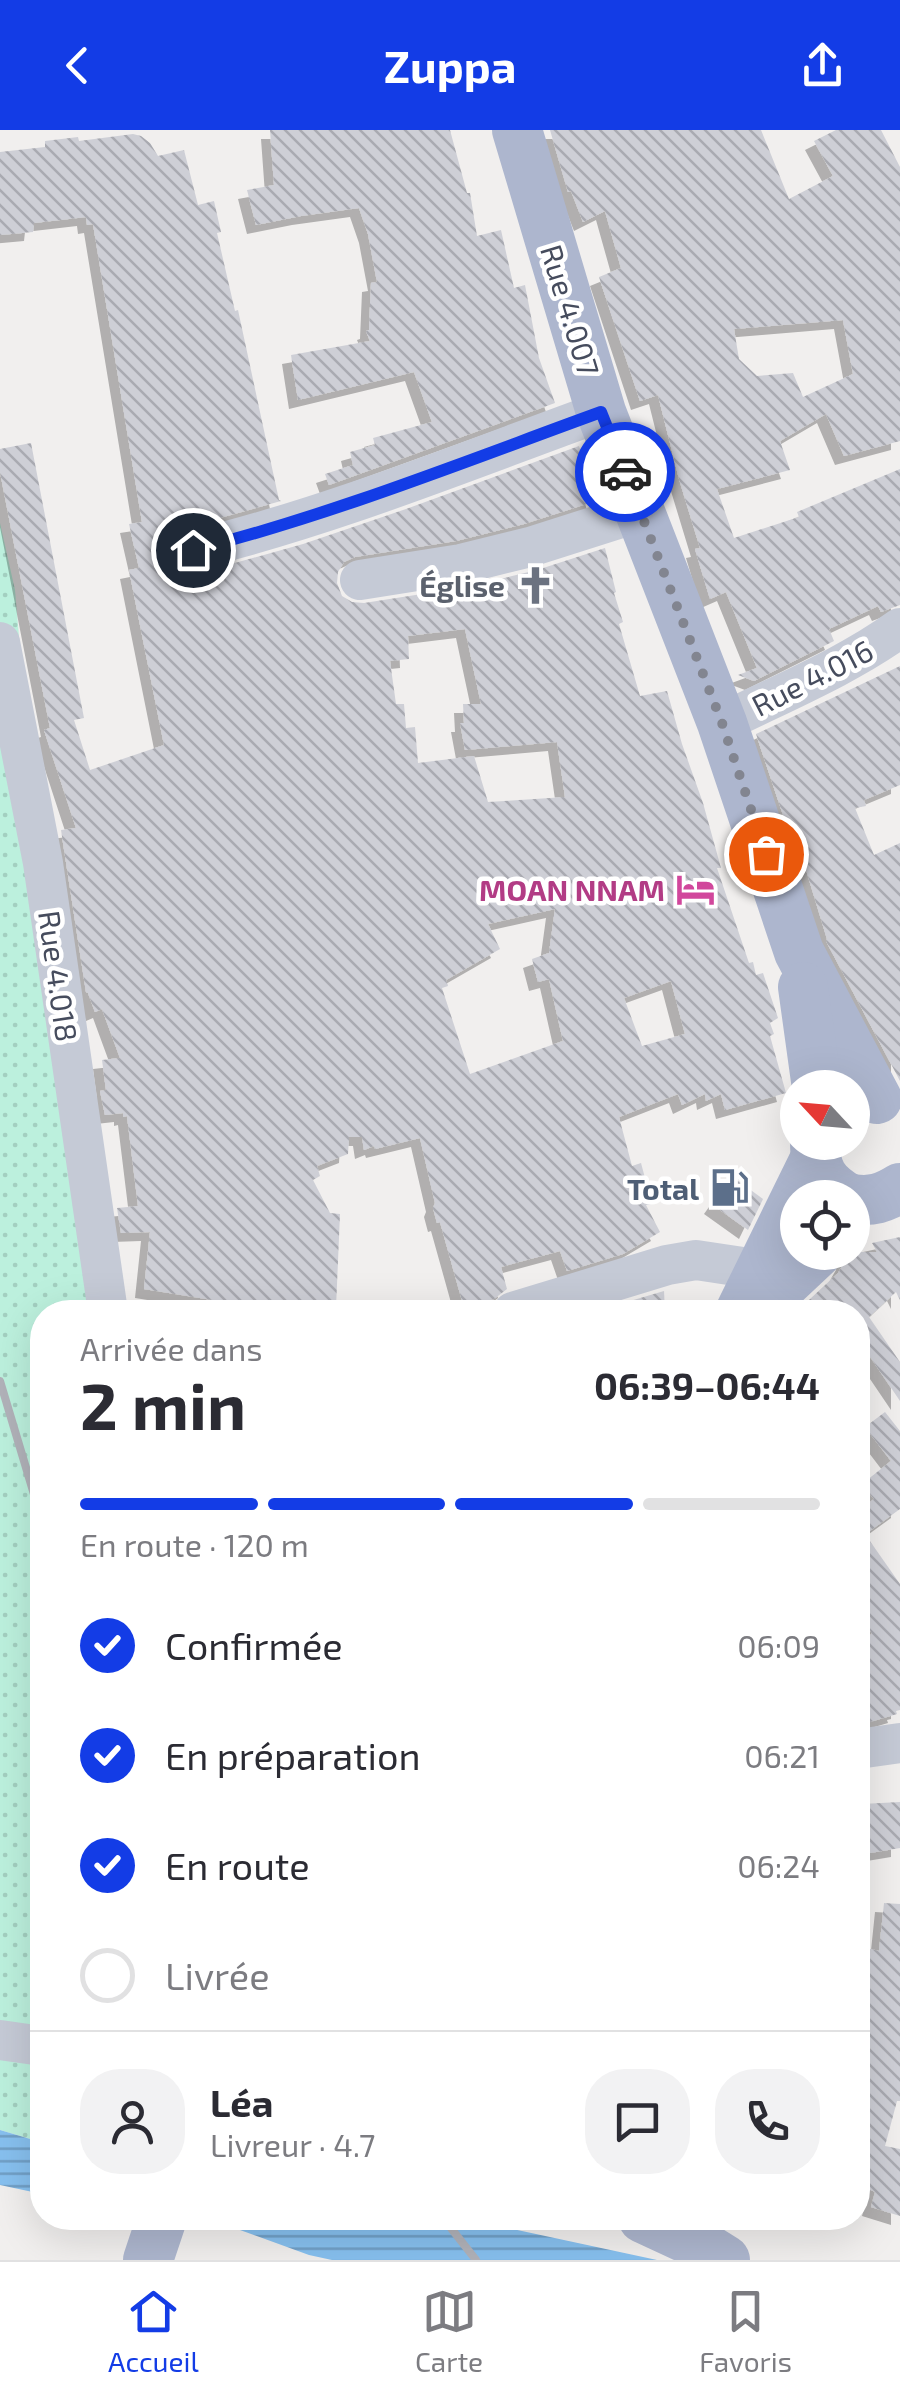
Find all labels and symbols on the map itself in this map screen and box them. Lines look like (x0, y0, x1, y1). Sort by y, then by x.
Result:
street label: Rue 4.007 (534, 240, 608, 380)
courier (575, 422, 675, 522)
pin (151, 508, 236, 593)
church icon: Église (514, 564, 556, 606)
place label: Église (419, 567, 505, 603)
street label: Rue 4.016 (745, 631, 879, 723)
pin (724, 812, 809, 897)
hotel icon: MOAN NNAM (674, 868, 716, 910)
place label: MOAN NNAM (479, 871, 665, 907)
street label: Rue 4.018 (32, 908, 86, 1044)
north arrow (780, 1070, 870, 1160)
fuel station icon: Total (708, 1167, 750, 1209)
place label: Total (627, 1170, 699, 1206)

